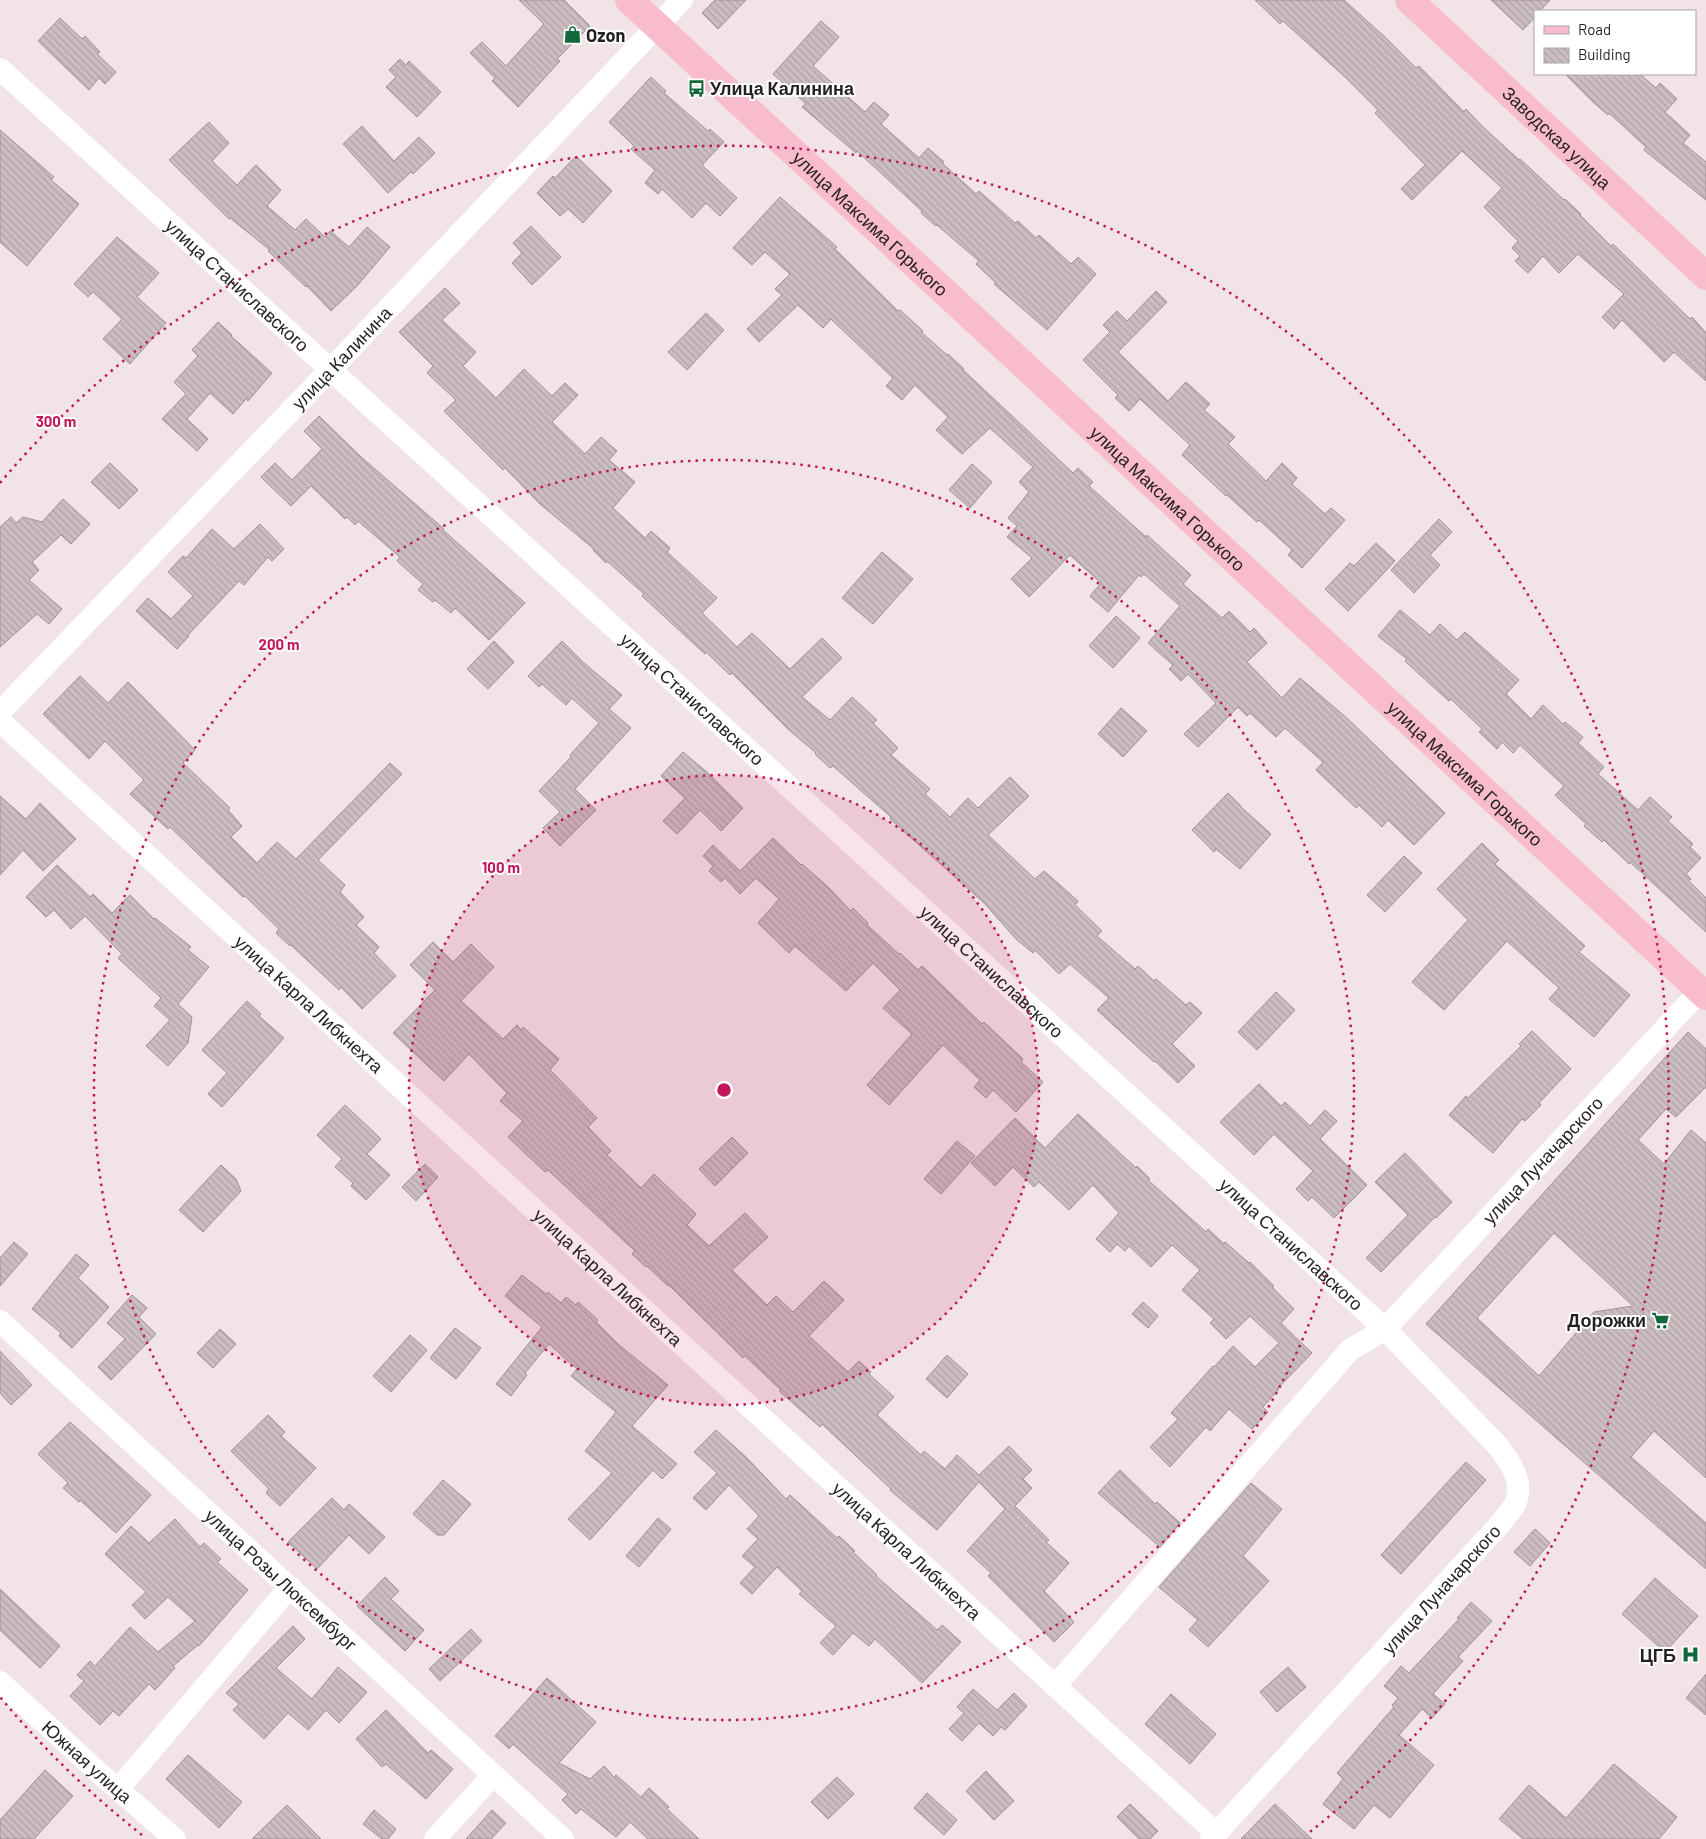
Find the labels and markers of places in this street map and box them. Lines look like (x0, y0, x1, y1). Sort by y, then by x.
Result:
place label: Ozon (586, 24, 625, 46)
shop icon: Ozon (562, 25, 582, 45)
place label: Улица Калинина (710, 77, 855, 99)
bus stop icon: Улица Калинина (686, 78, 706, 98)
centre of rings (715, 1081, 733, 1099)
place label: Дорожки (1567, 1309, 1646, 1331)
supermarket icon: Дорожки (1650, 1310, 1670, 1330)
place label: ЦГБ (1640, 1644, 1676, 1666)
hospital icon: ЦГБ (1680, 1645, 1700, 1665)

